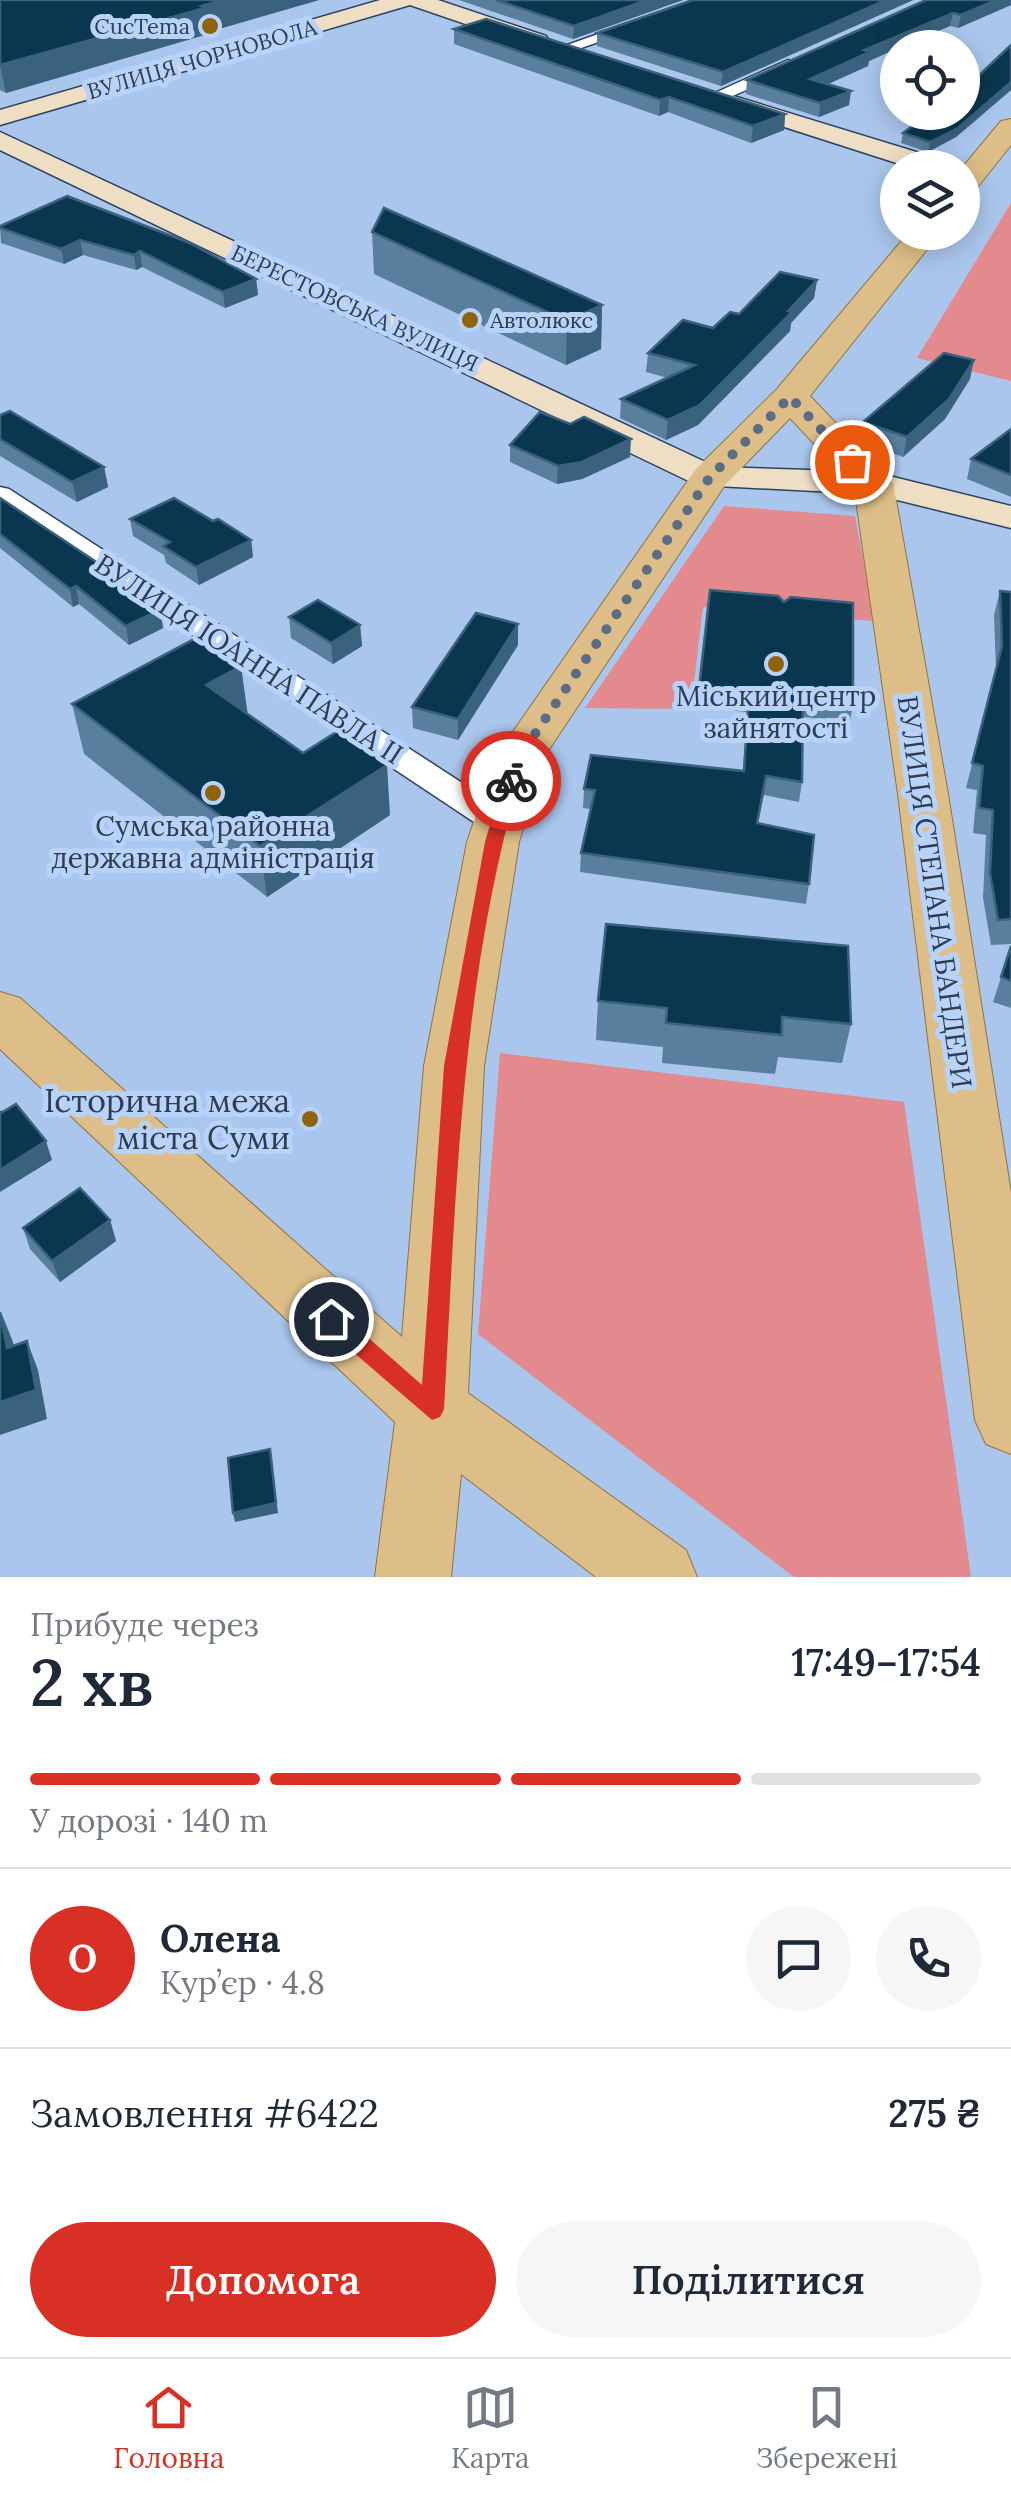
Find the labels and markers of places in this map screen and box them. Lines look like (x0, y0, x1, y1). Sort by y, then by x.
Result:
place label: CucTema (94, 12, 190, 40)
marker: CucTema (199, 15, 221, 37)
place label: Автолюкс (489, 306, 593, 334)
marker: Автолюкс (459, 309, 481, 331)
pin (810, 420, 895, 505)
marker: Міський центр зайнятості (765, 653, 787, 675)
place label: Міський центр зайнятості (676, 678, 876, 746)
marker: Сумська районна державна адміністрація (202, 782, 224, 804)
place label: Сумська районна державна адміністрація (51, 808, 375, 876)
place label: Історична межа міста Суми (44, 1080, 290, 1158)
marker: Історична межа міста Суми (299, 1108, 321, 1130)
pin (289, 1277, 374, 1362)

